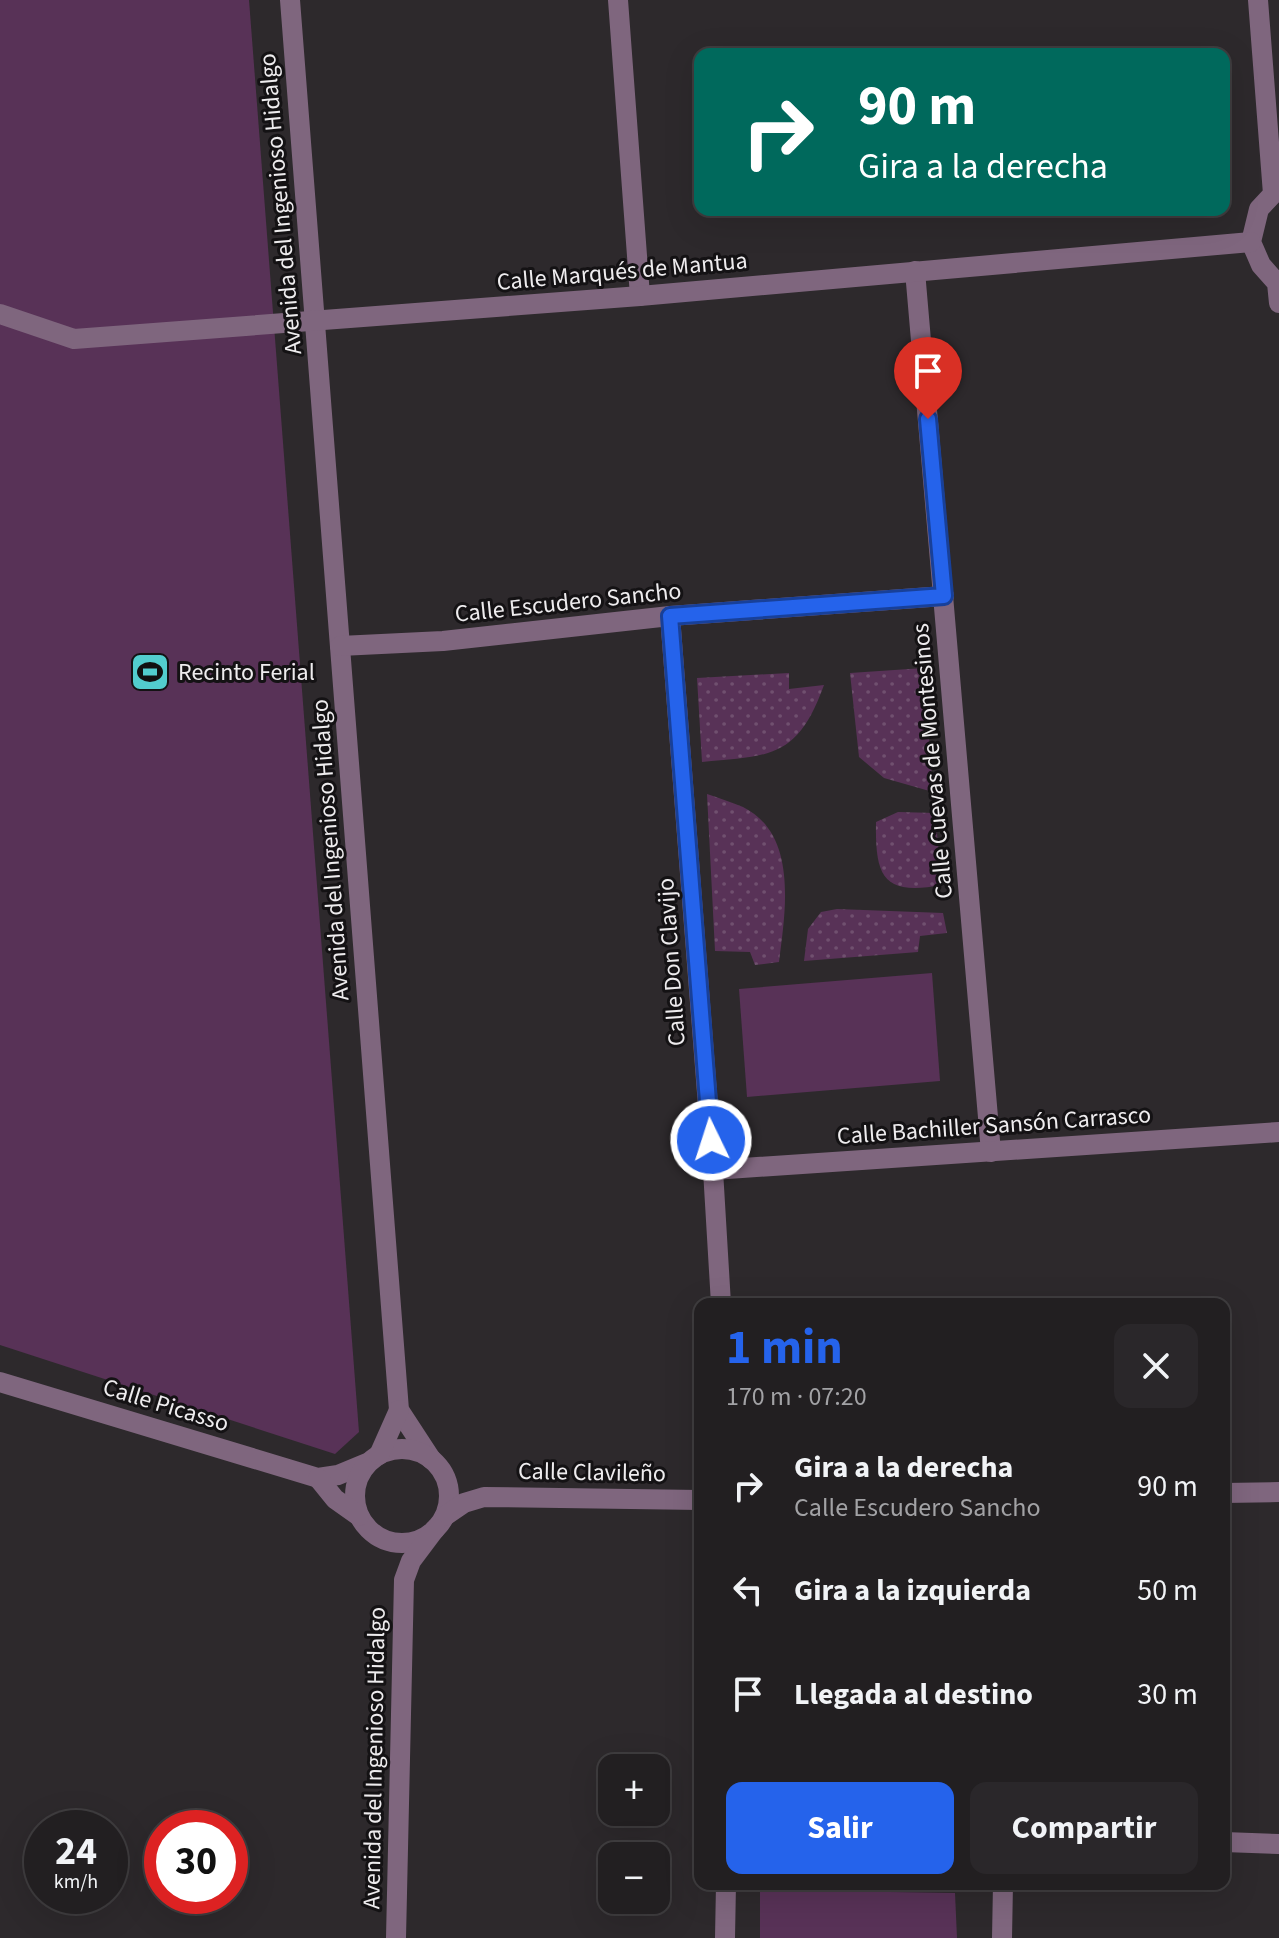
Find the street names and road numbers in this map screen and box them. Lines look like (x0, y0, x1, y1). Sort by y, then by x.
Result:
street label: Avenida del Ingenioso Hidalgo (250, 52, 311, 356)
street label: Calle Marqués de Mantua (495, 243, 749, 300)
street label: Calle Escudero Sancho (453, 573, 683, 632)
street label: Calle Cuevas de Montesinos (903, 622, 962, 900)
street label: Avenida del Ingenioso Hidalgo (303, 698, 358, 1002)
street label: Calle Don Clavijo (648, 877, 695, 1047)
street label: Calle Bachiller Sansón Carrasco (836, 1097, 1152, 1154)
street label: Calle Picasso (99, 1370, 233, 1441)
street label: Calle Clavileño (518, 1454, 666, 1491)
street label: Avenida del Ingenioso Hidalgo (354, 1607, 395, 1909)

